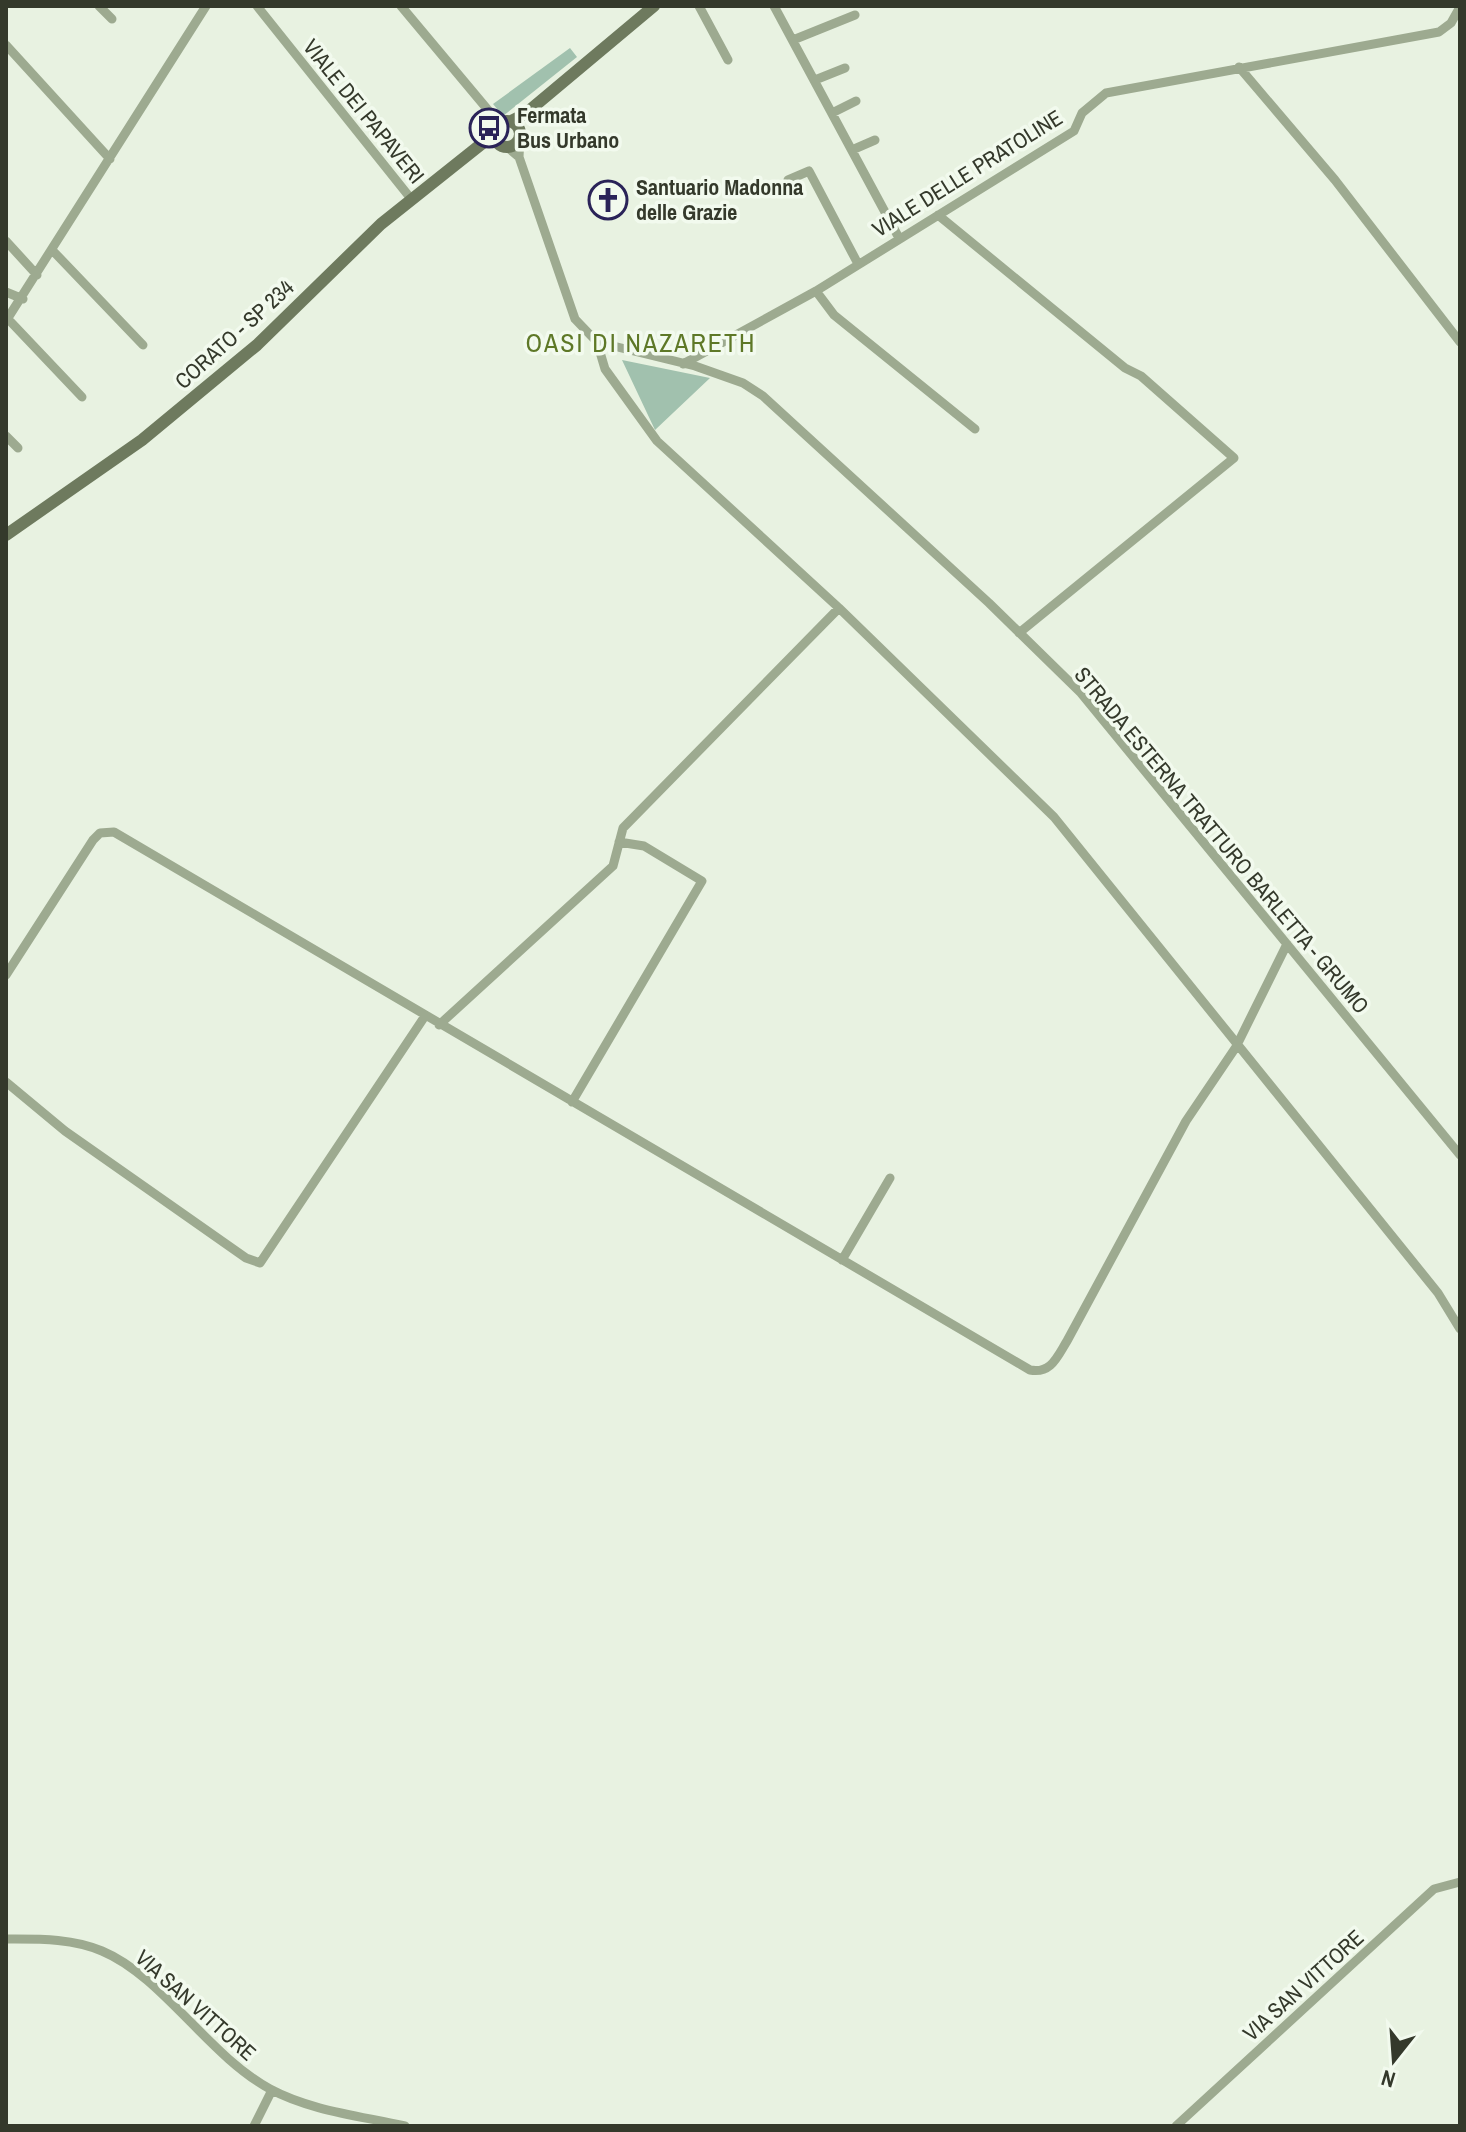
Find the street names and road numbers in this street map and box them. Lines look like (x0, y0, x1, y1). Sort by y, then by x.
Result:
street label: VIALE DEI PAPAVERI (296, 33, 432, 189)
street label: VIALE DELLE PRATOLINE (866, 102, 1068, 244)
street label: CORATO - SP 234 (168, 273, 300, 395)
street label: STRADA ESTERNA TRATTURO BARLETTA - GRUMO (1068, 660, 1376, 1020)
street label: VIA SAN VITTORE (1236, 1923, 1370, 2047)
street label: VIA SAN VITTORE (129, 1943, 263, 2067)

